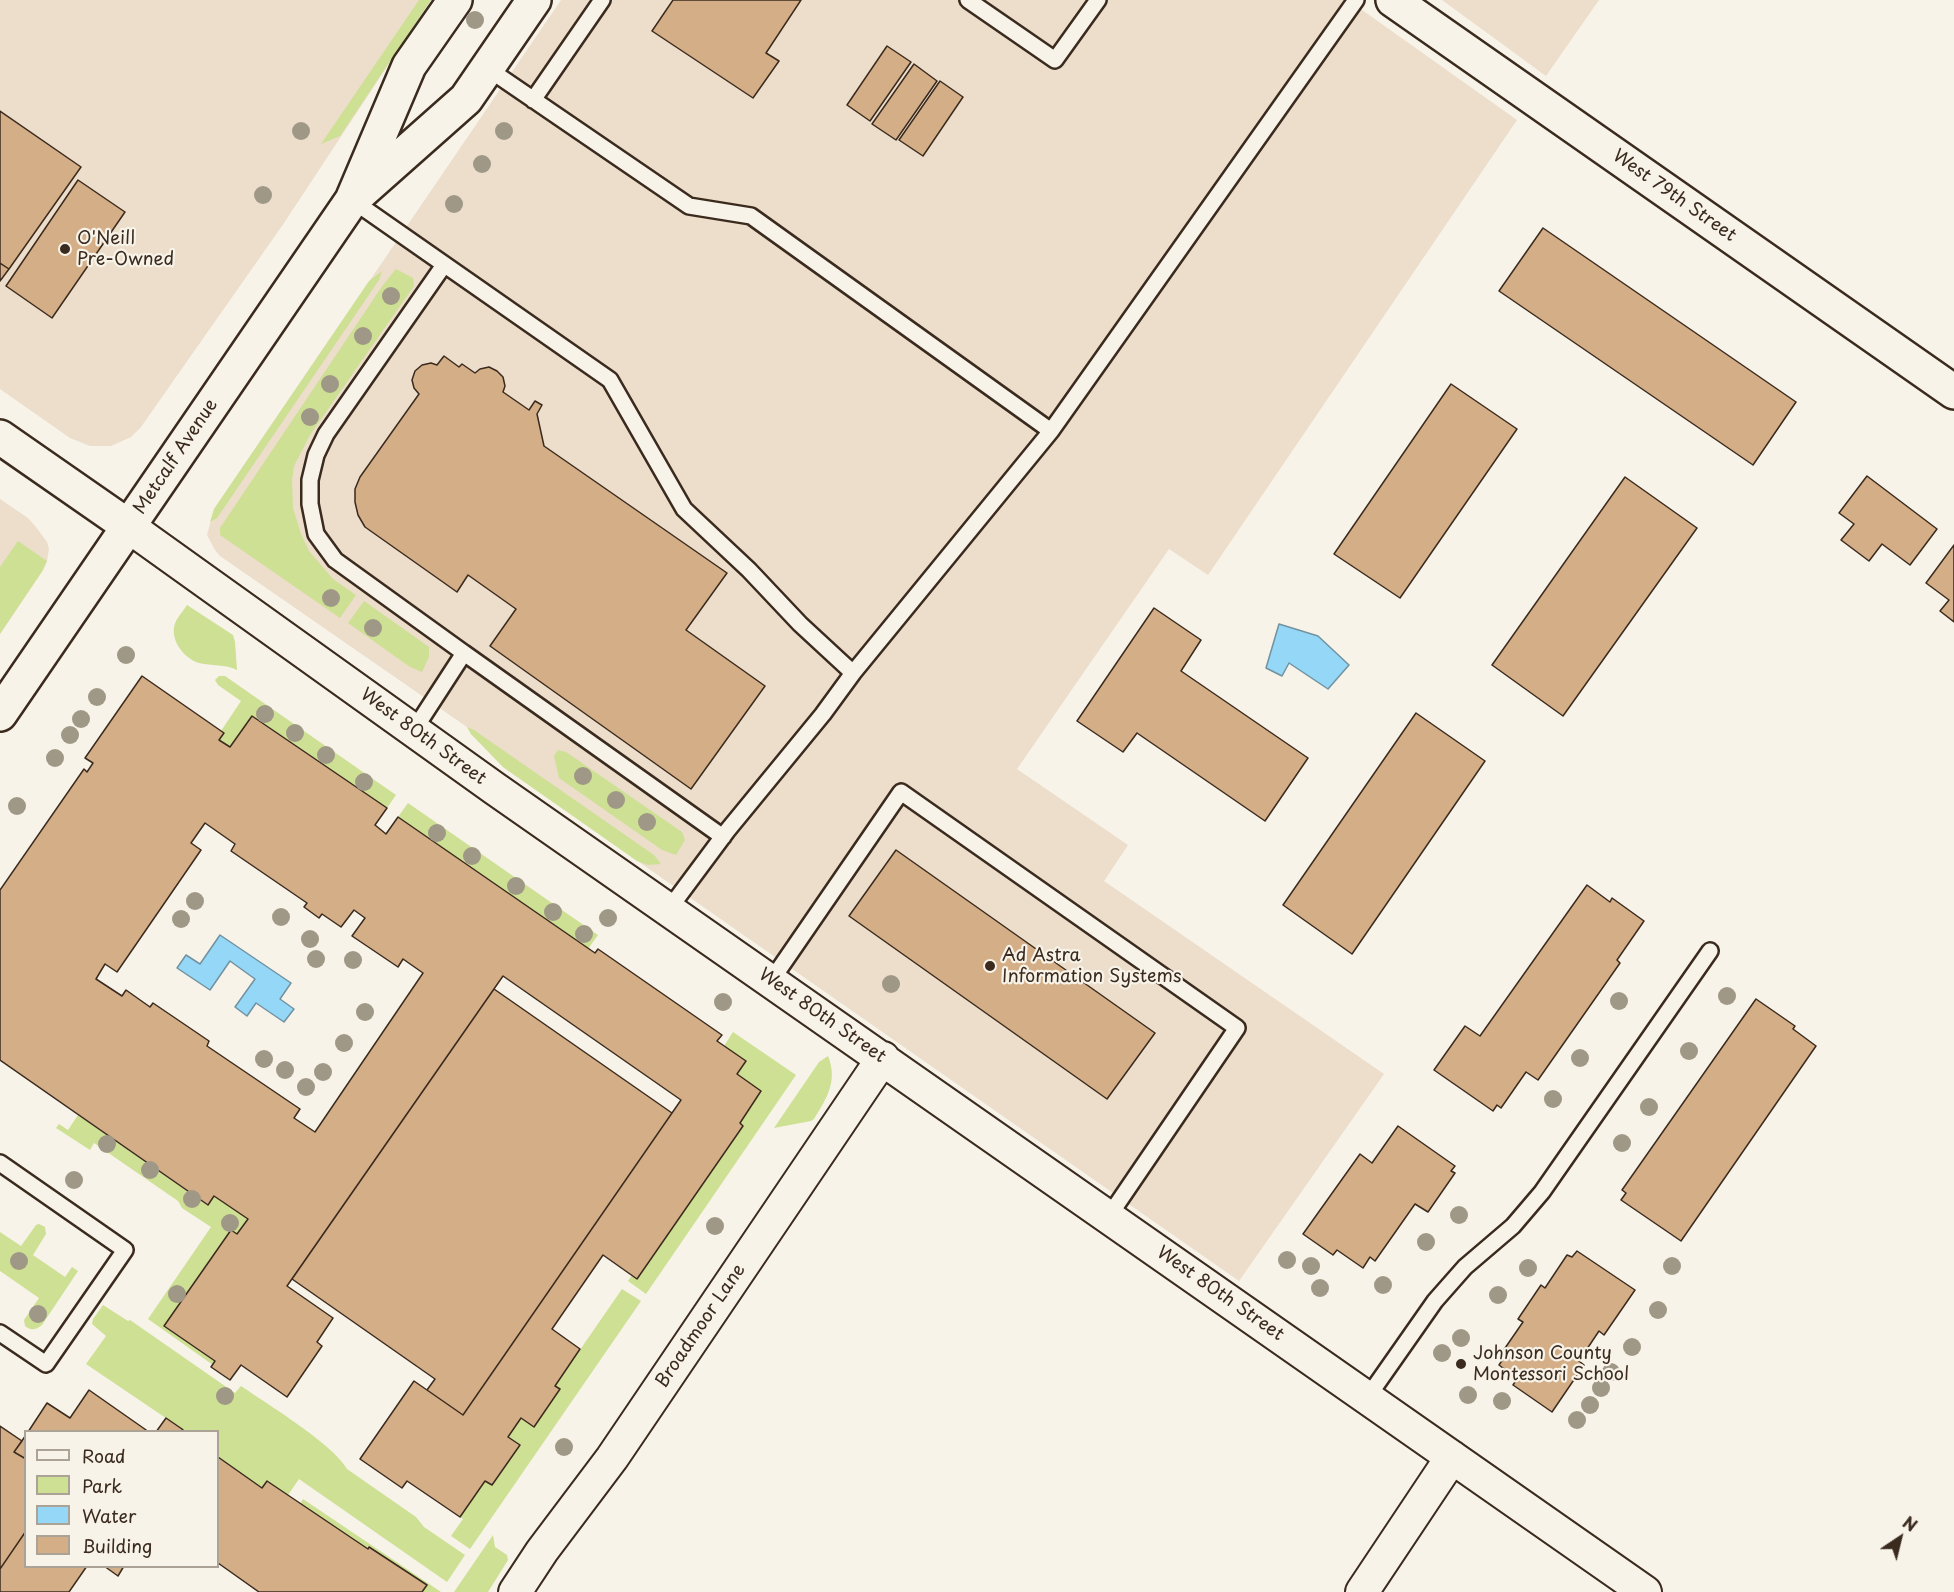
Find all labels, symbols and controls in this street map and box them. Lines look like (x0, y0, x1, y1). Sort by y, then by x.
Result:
street label: West 79th Street (1608, 145, 1740, 247)
place label: O'Neill Pre-Owned (77, 228, 174, 270)
marker: O'Neill Pre-Owned (58, 242, 72, 256)
street label: Metcalf Avenue (129, 395, 223, 519)
street label: West 80th Street (356, 684, 490, 790)
place label: Ad Astra Information Systems (1002, 945, 1181, 988)
marker: Ad Astra Information Systems (983, 959, 997, 973)
street label: West 80th Street (754, 964, 890, 1068)
street label: West 80th Street (1152, 1242, 1288, 1346)
street label: Broadmoor Lane (652, 1260, 750, 1392)
place label: Johnson County Montessori School (1473, 1343, 1629, 1386)
marker: Johnson County Montessori School (1454, 1357, 1468, 1371)
legend (24, 1430, 219, 1568)
text: Road (82, 1442, 126, 1469)
text: Park (82, 1472, 122, 1499)
text: Water (82, 1502, 136, 1529)
north arrow (1870, 1508, 1930, 1568)
text: N (1898, 1510, 1922, 1537)
text: Building (82, 1532, 152, 1559)

